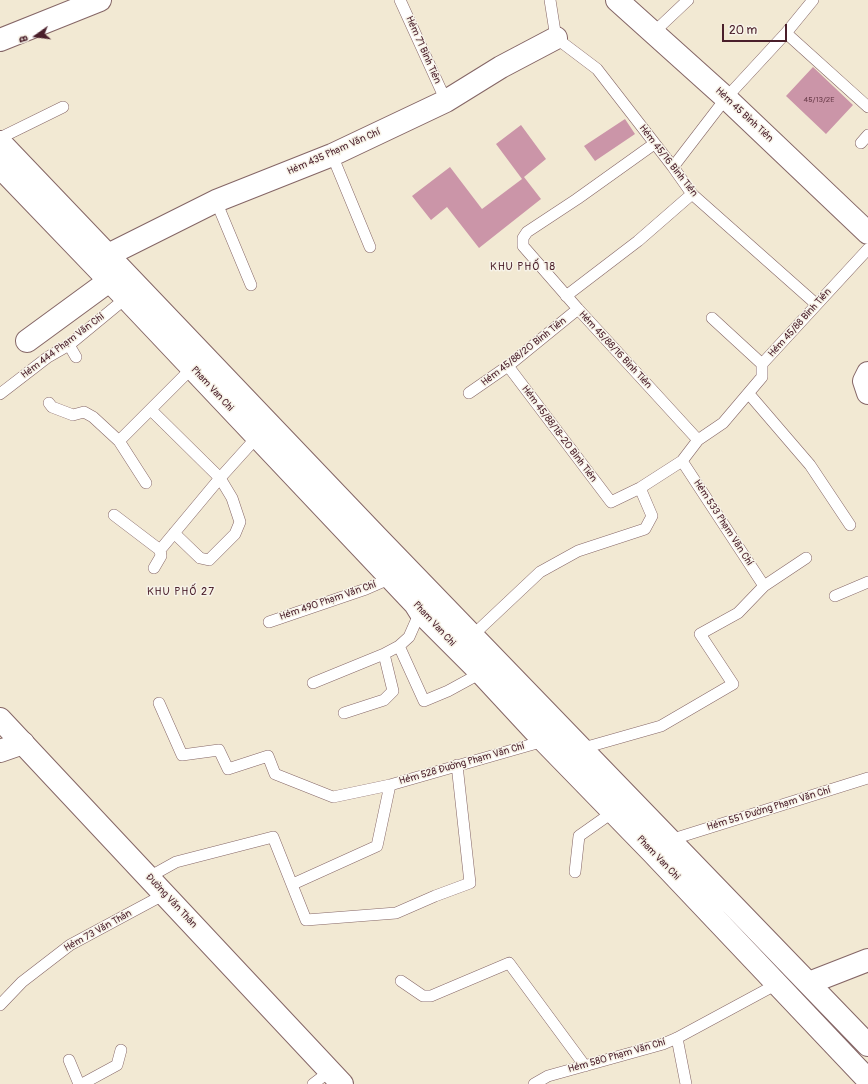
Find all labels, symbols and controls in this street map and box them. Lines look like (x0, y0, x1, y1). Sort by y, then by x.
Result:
street label: Hẻm 71 Bình Tiên (403, 14, 443, 86)
north arrow (16, 16, 56, 56)
scale bar (724, 16, 789, 42)
text: 20 m (729, 23, 757, 38)
text: B (17, 34, 31, 44)
street label: Hẻm 45 Bình Tiên (713, 85, 775, 145)
house number: 45/13/2E (804, 95, 834, 105)
street label: Hẻm 45/16 Bình Tiên (636, 123, 700, 199)
street label: Hẻm 435 Phạm Văn Chí (286, 126, 382, 178)
district label: KHU PHỐ 18 (490, 260, 556, 274)
street label: Hẻm 45/88 Bình Tiên (766, 286, 834, 360)
street label: Hẻm 45/88/16 Bình Tiên (576, 309, 654, 391)
street label: Hẻm 444 Phạm Văn Chí (19, 311, 107, 381)
street label: Hẻm 45/88/20 Bình Tiên (479, 315, 569, 389)
street label: Pham Van Chi (188, 364, 236, 414)
street label: Hẻm 45/88/18-20 Bình Tiên (519, 383, 599, 485)
street label: Hẻm 533 Phạm Văn Chí (691, 478, 755, 568)
street label: Hẻm 490 Phạm Văn Chí (278, 579, 378, 623)
district label: KHU PHỐ 27 (147, 585, 215, 599)
street label: Pham Van Chi (410, 599, 458, 649)
street label: Hẻm 528 Đường Phạm Văn Chí (398, 740, 526, 788)
street label: Hẻm 551 Đường Phạm Văn Chí (706, 784, 832, 834)
street label: Pham Van Chi (634, 833, 682, 883)
street label: Đường Văn Thân (143, 871, 199, 931)
street label: Hẻm 73 Văn Thân (62, 908, 134, 954)
street label: Hẻm 580 Phạm Văn Chí (567, 1036, 667, 1076)

